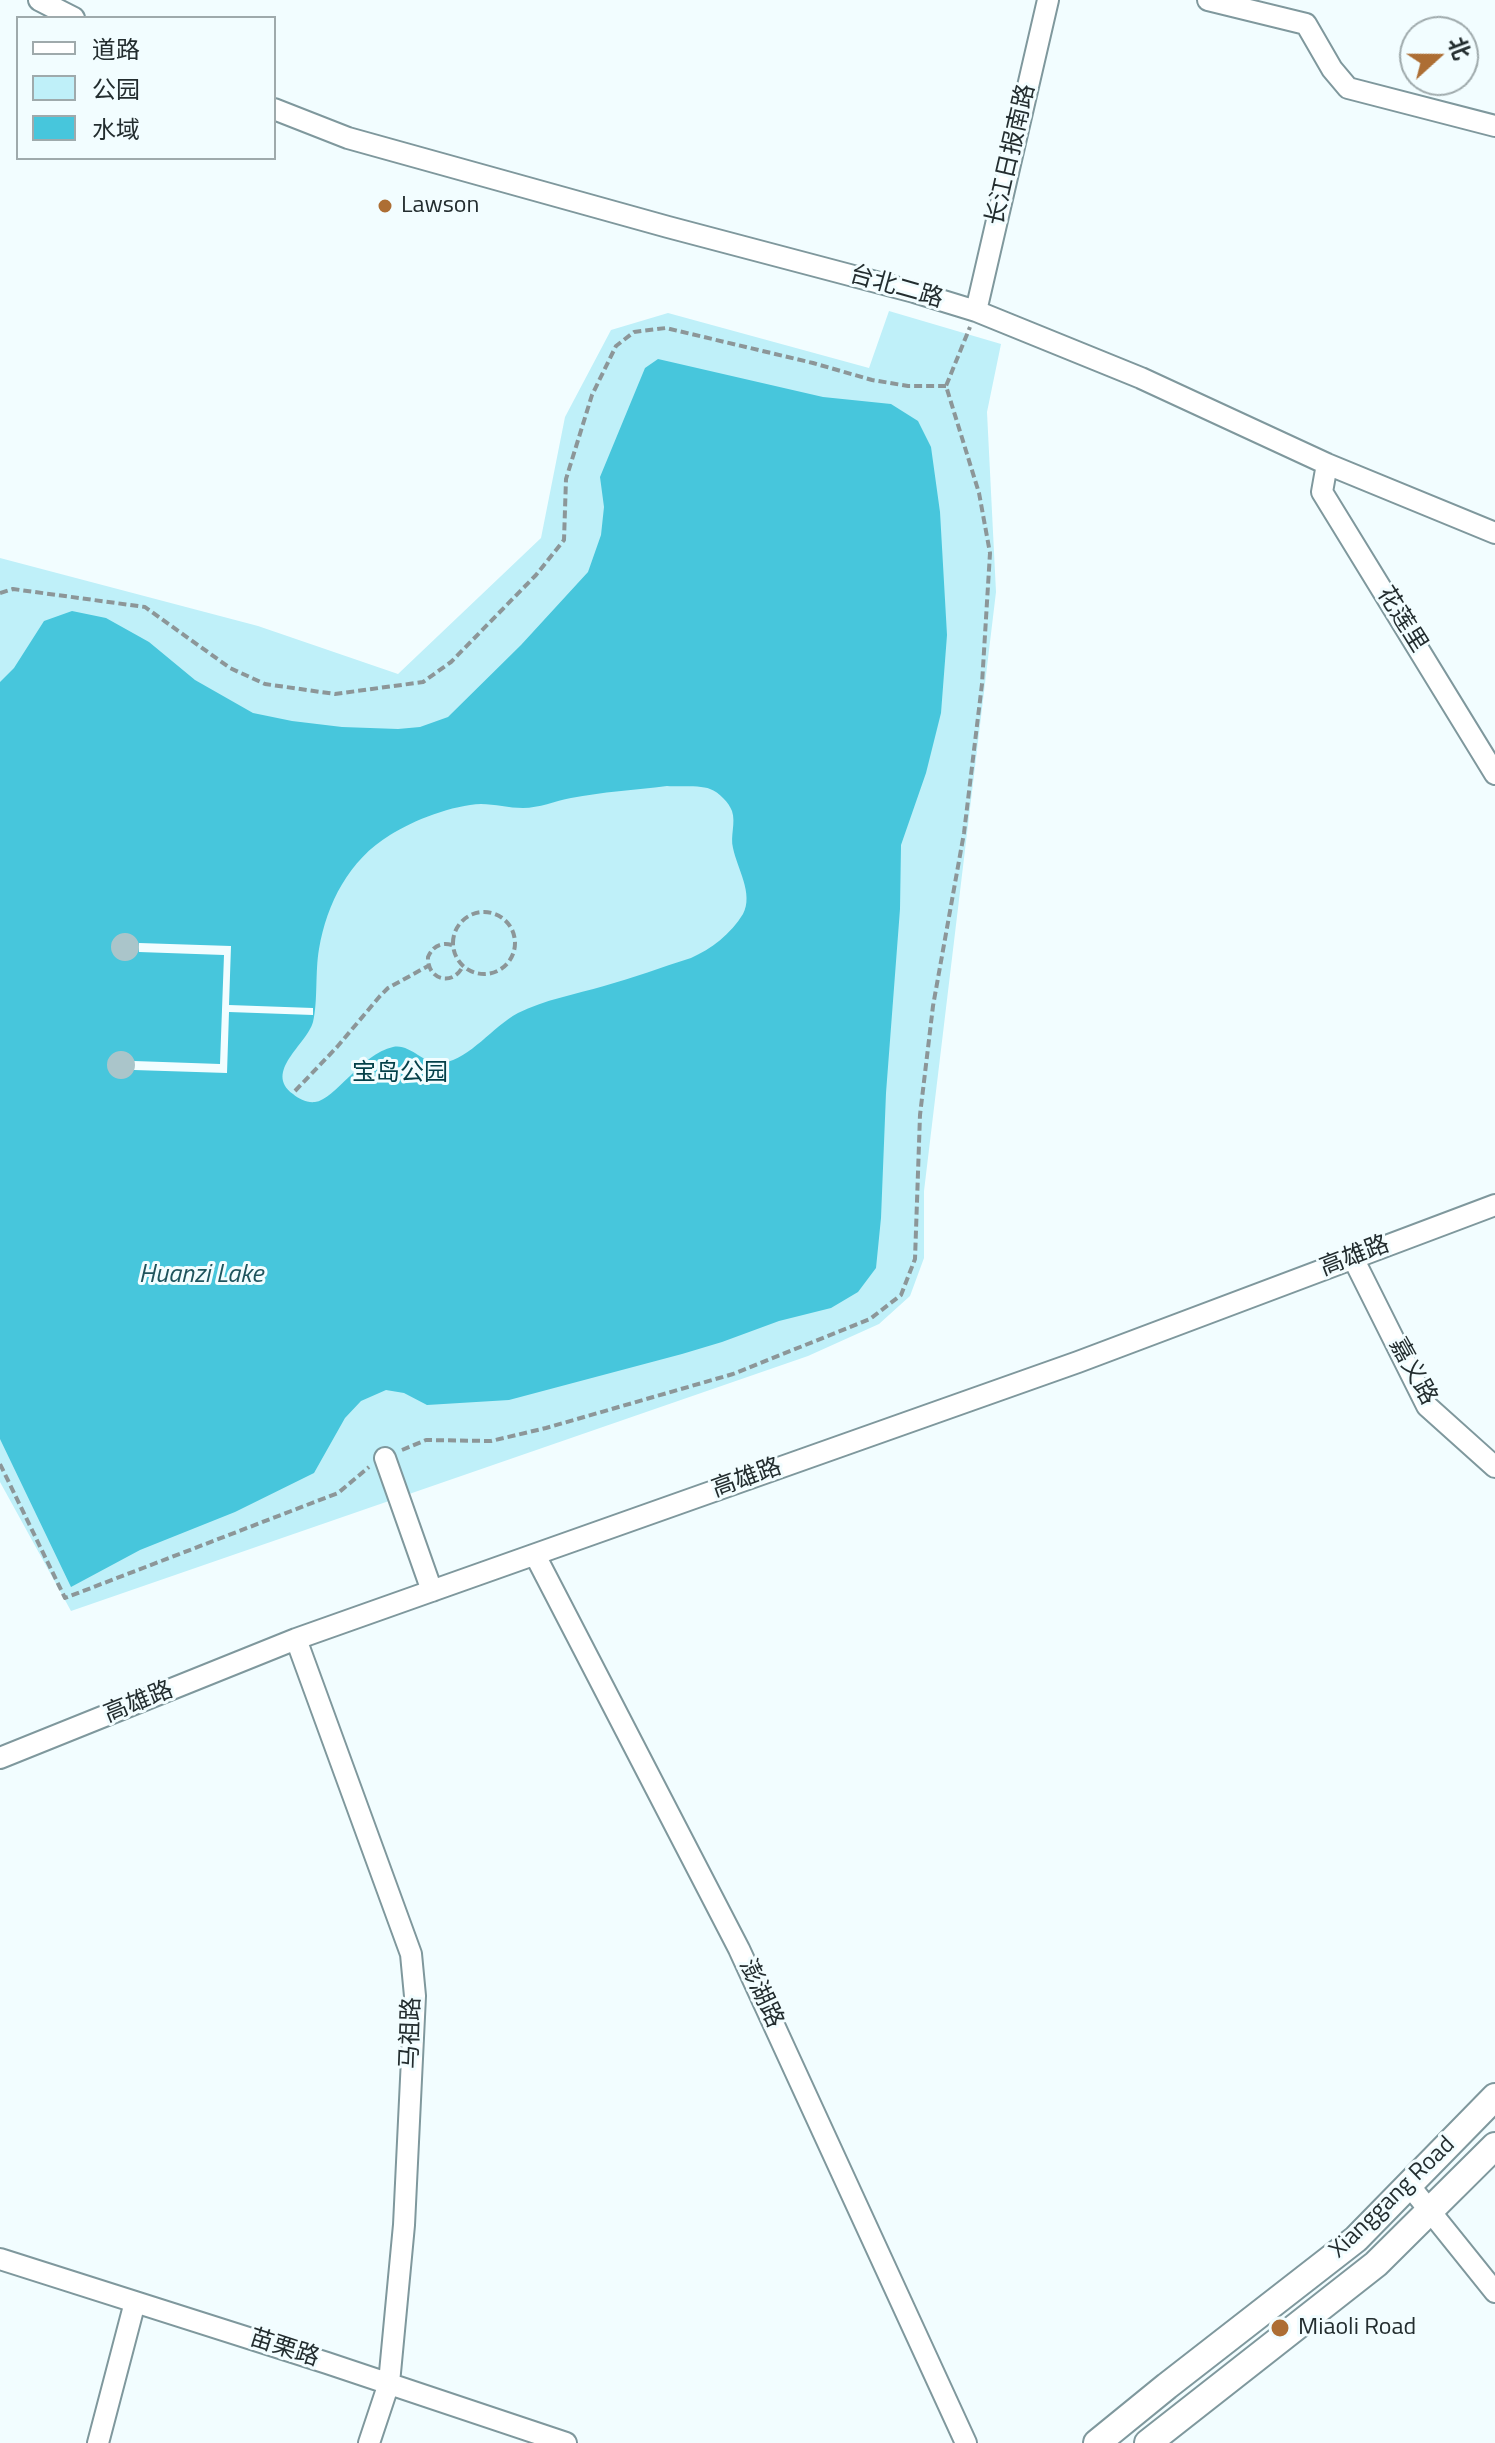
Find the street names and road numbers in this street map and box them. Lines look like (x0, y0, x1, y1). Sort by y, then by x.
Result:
street label: 长江日报南路 (982, 82, 1042, 228)
street label: 台北二路 (846, 261, 946, 315)
street label: 花莲里 (1370, 582, 1432, 658)
street label: 高雄路 (1316, 1231, 1394, 1283)
street label: 嘉义路 (1382, 1334, 1442, 1410)
street label: 高雄路 (708, 1453, 786, 1505)
street label: 高雄路 (100, 1676, 178, 1730)
street label: 澎湖路 (732, 1955, 788, 2033)
street label: 马祖路 (396, 1997, 428, 2069)
street label: Xianggang Road (1324, 2131, 1462, 2265)
street label: 苗栗路 (245, 2324, 323, 2374)

